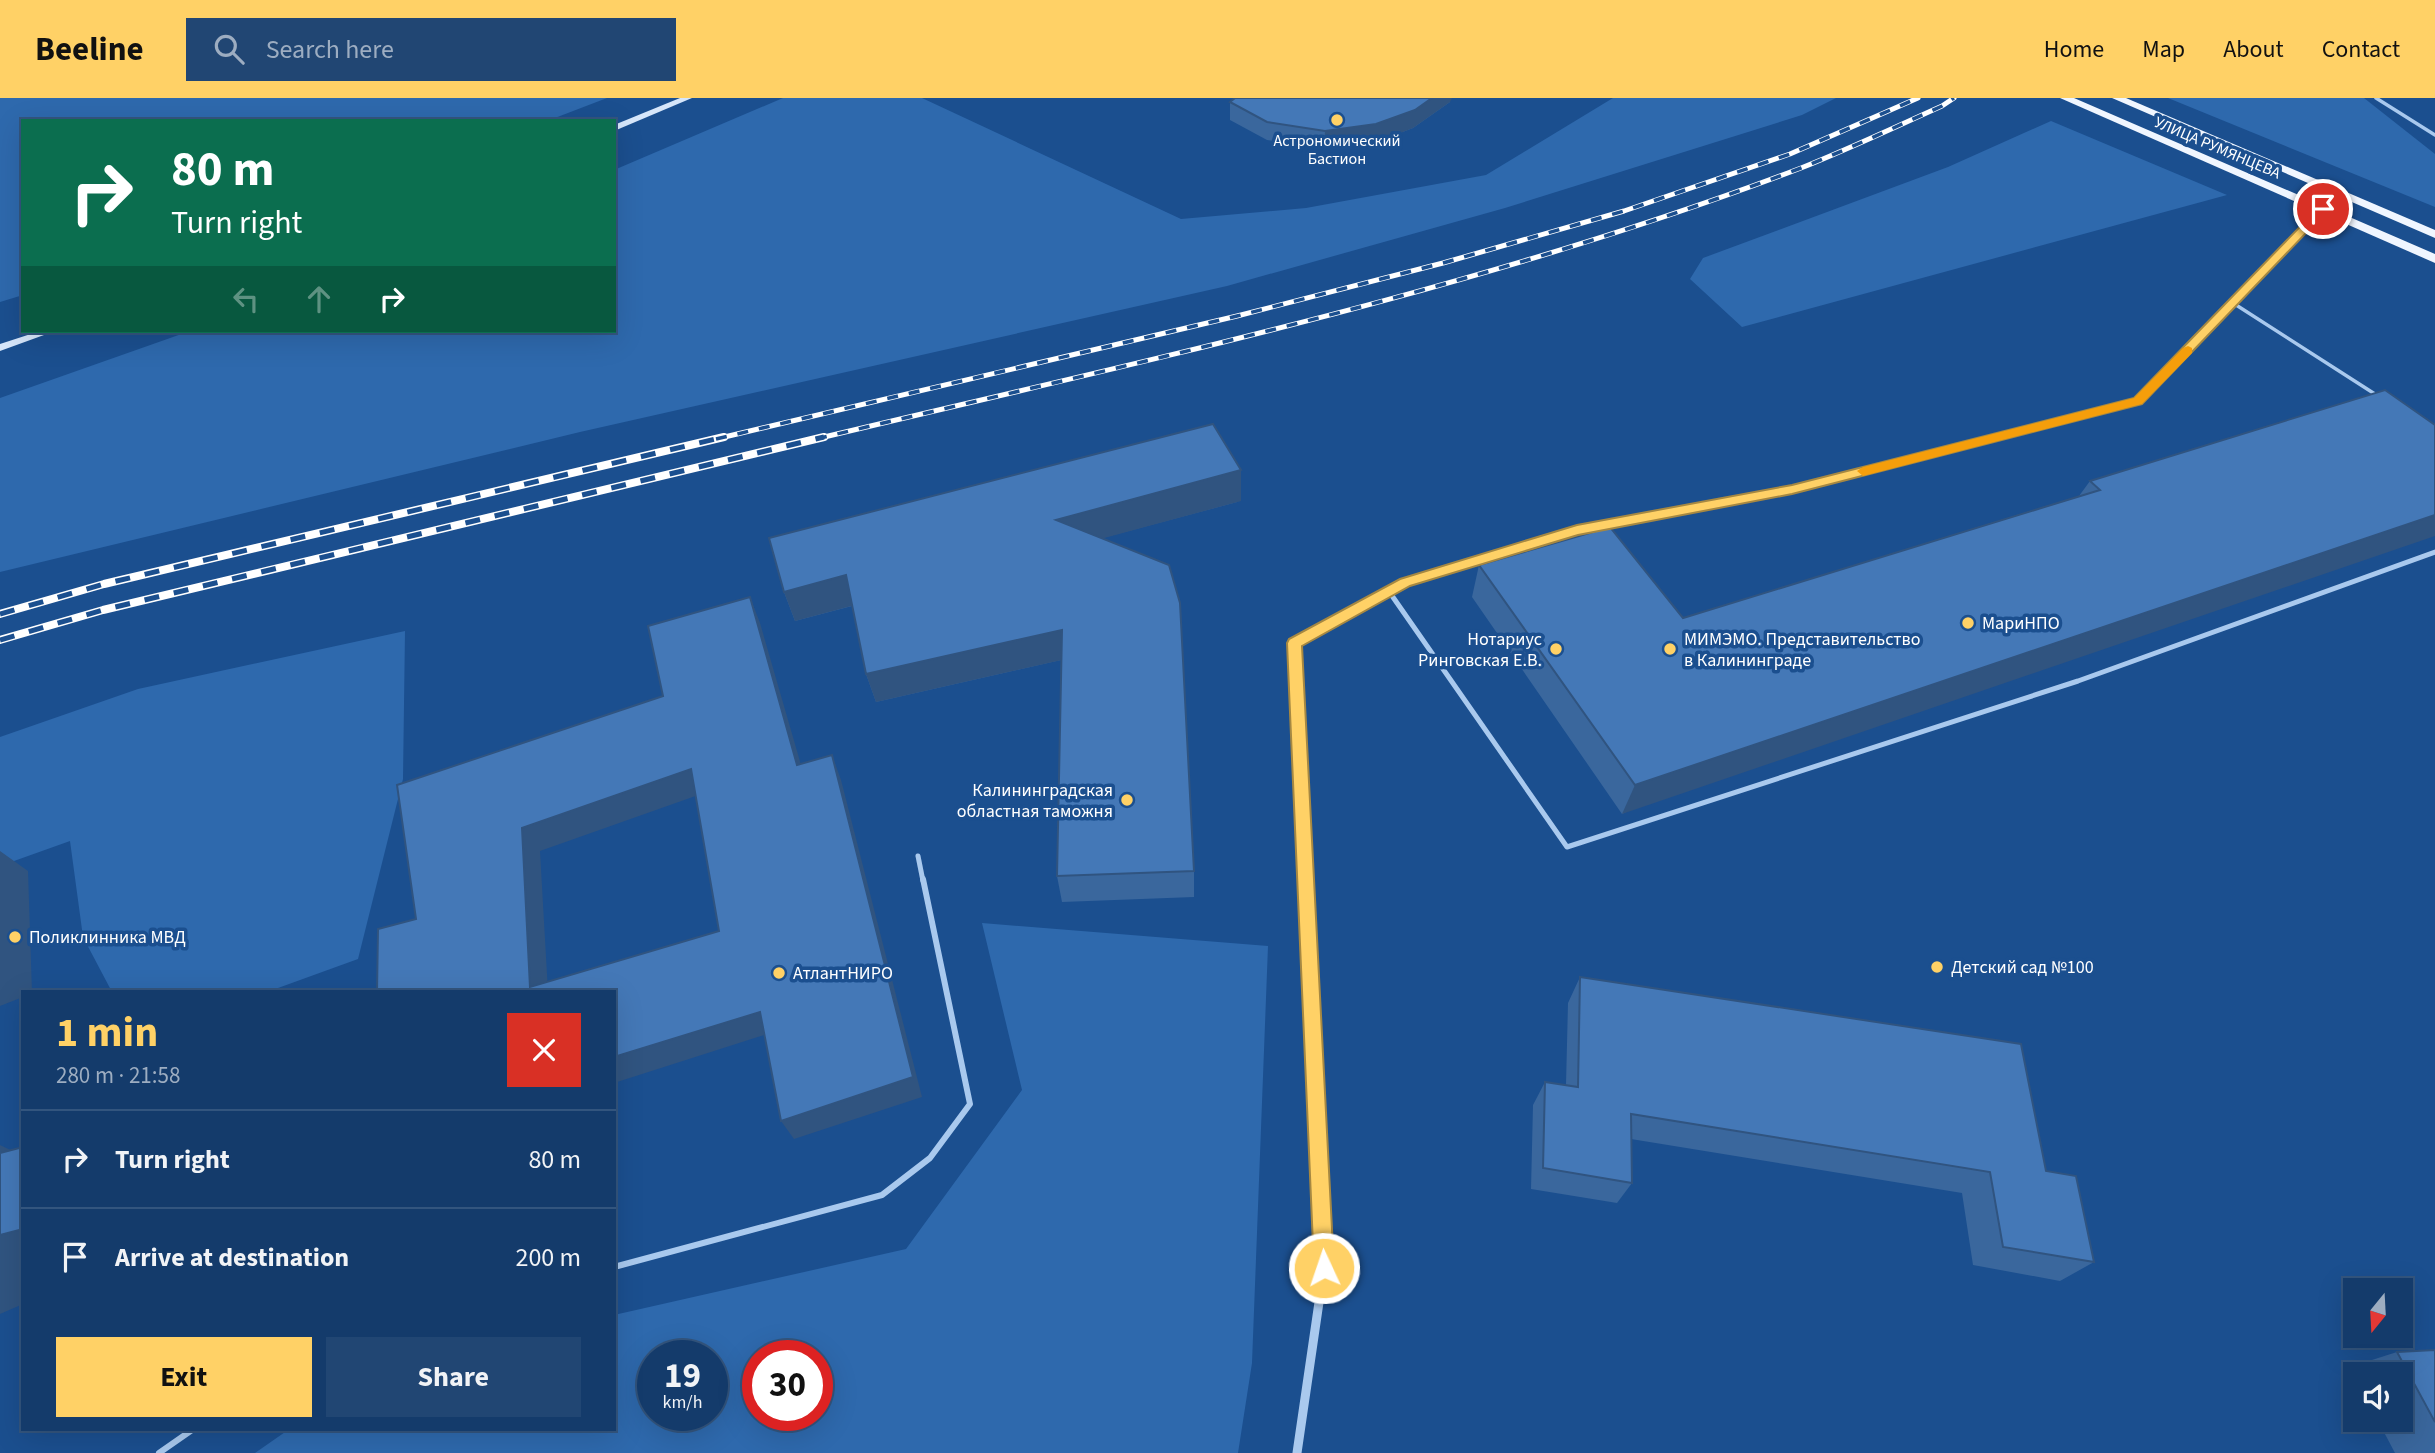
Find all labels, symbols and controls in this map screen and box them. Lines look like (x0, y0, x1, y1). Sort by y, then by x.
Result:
search box (186, 18, 676, 81)
text: Beeline (35, 26, 144, 73)
icon: search (210, 30, 248, 68)
text: Search here (266, 31, 394, 68)
text: Home (2044, 32, 2104, 67)
text: Map (2142, 32, 2185, 67)
text: About (2223, 32, 2284, 67)
text: Contact (2322, 32, 2400, 67)
street label: УЛИЦА РУМЯНЦЕВА (2151, 111, 2284, 185)
marker: Астрономический Бастион (1329, 112, 1345, 128)
place label: Астрономический Бастион (1273, 130, 1401, 170)
text: 80 m (171, 135, 275, 205)
icon: right (56, 147, 147, 238)
pin (2293, 179, 2353, 239)
icon: arrive (2304, 190, 2342, 228)
text: Turn right (171, 200, 302, 246)
icon: left (227, 280, 265, 318)
icon: ahead (300, 280, 338, 318)
icon: right (373, 280, 411, 318)
place label: МариНПО (1982, 611, 2060, 636)
marker: МариНПО (1960, 615, 1976, 631)
place label: Нотариус Ринговская Е.В. (1418, 627, 1542, 673)
place label: МИМЭМО. Представительство в Калининграде (1684, 627, 1920, 673)
marker: Нотариус Ринговская Е.В. (1548, 641, 1564, 657)
marker: МИМЭМО. Представительство в Калининграде (1662, 641, 1678, 657)
place label: Калининградская областная таможня (957, 778, 1113, 824)
marker: Калининградская областная таможня (1119, 792, 1135, 808)
place label: Поликлинника МВД (29, 925, 186, 950)
marker: Поликлинника МВД (7, 929, 23, 945)
place label: Детский сад №100 (1951, 955, 2094, 980)
marker: Детский сад №100 (1929, 959, 1945, 975)
place label: АтлантНИРО (793, 961, 893, 986)
marker: АтлантНИРО (771, 965, 787, 981)
text: 1 min (56, 1003, 158, 1063)
button: close (507, 1013, 581, 1087)
text: 280 m · 21:58 (56, 1059, 180, 1092)
icon: right (56, 1140, 94, 1178)
text: Turn right (115, 1141, 230, 1178)
text: 80 m (528, 1141, 581, 1178)
position arrow (1287, 1231, 1361, 1305)
icon: arrive (56, 1238, 94, 1276)
text: Arrive at destination (115, 1239, 349, 1276)
text: 200 m (515, 1239, 581, 1276)
north arrow (2343, 1278, 2413, 1348)
map controls (2343, 1278, 2413, 1432)
button: Exit (56, 1337, 312, 1417)
button: Share (326, 1337, 581, 1417)
speed limit sign: 30 (742, 1340, 833, 1431)
text: 19 (664, 1351, 701, 1401)
button: sound (2343, 1362, 2413, 1432)
text: km/h (663, 1390, 702, 1415)

